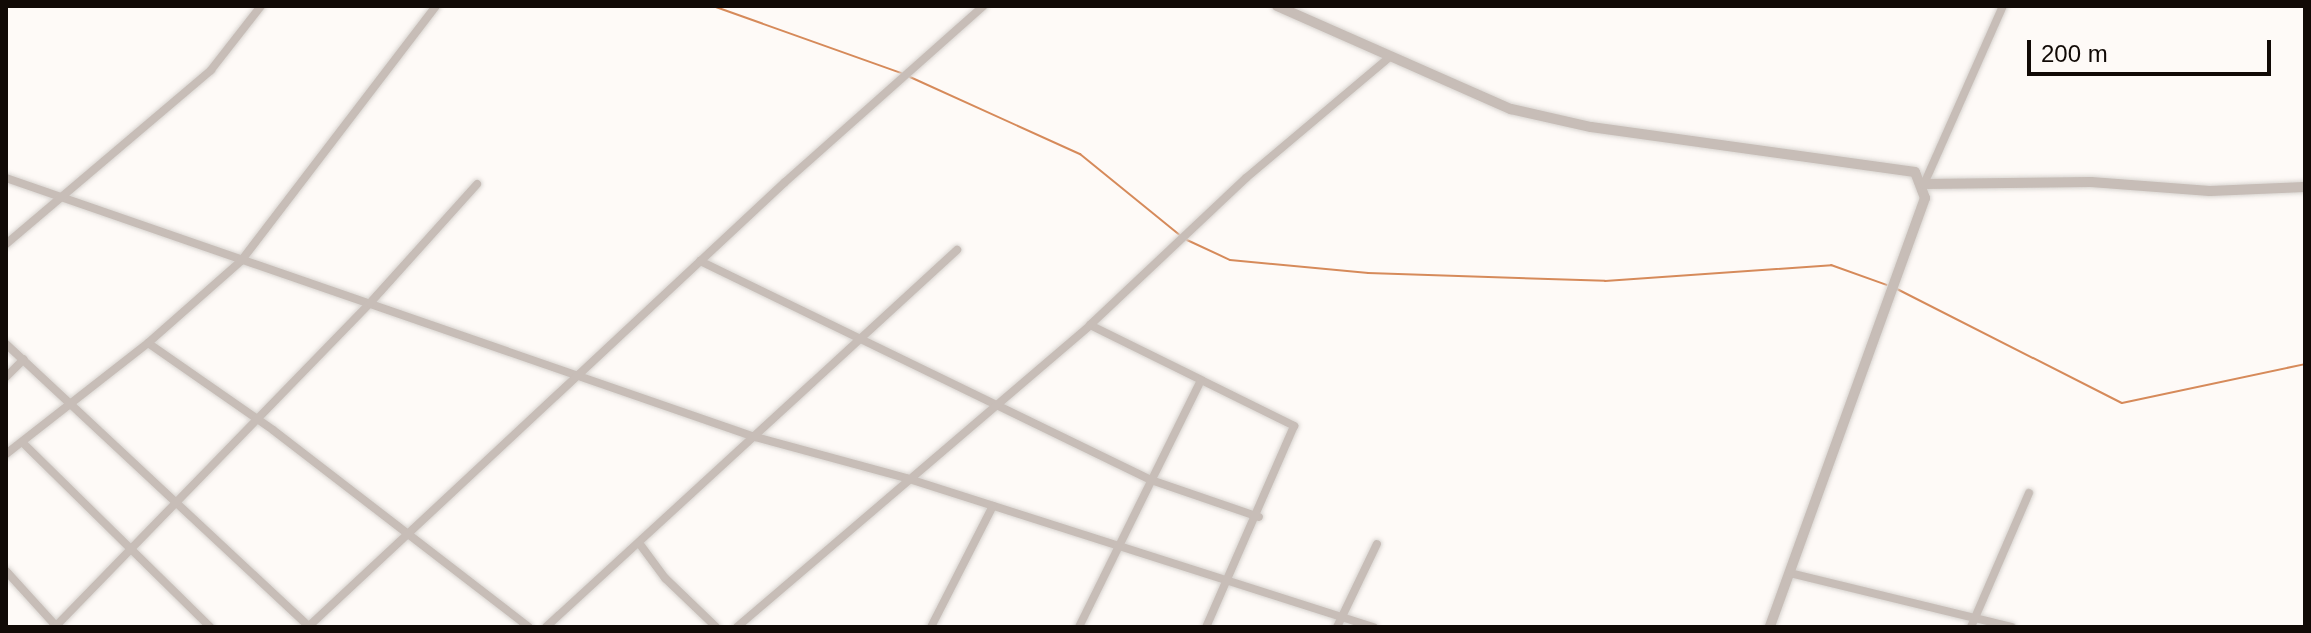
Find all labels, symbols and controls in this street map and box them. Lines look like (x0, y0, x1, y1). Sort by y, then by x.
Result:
scale bar (2031, 24, 2275, 74)
text: 200 m (2041, 40, 2108, 67)

